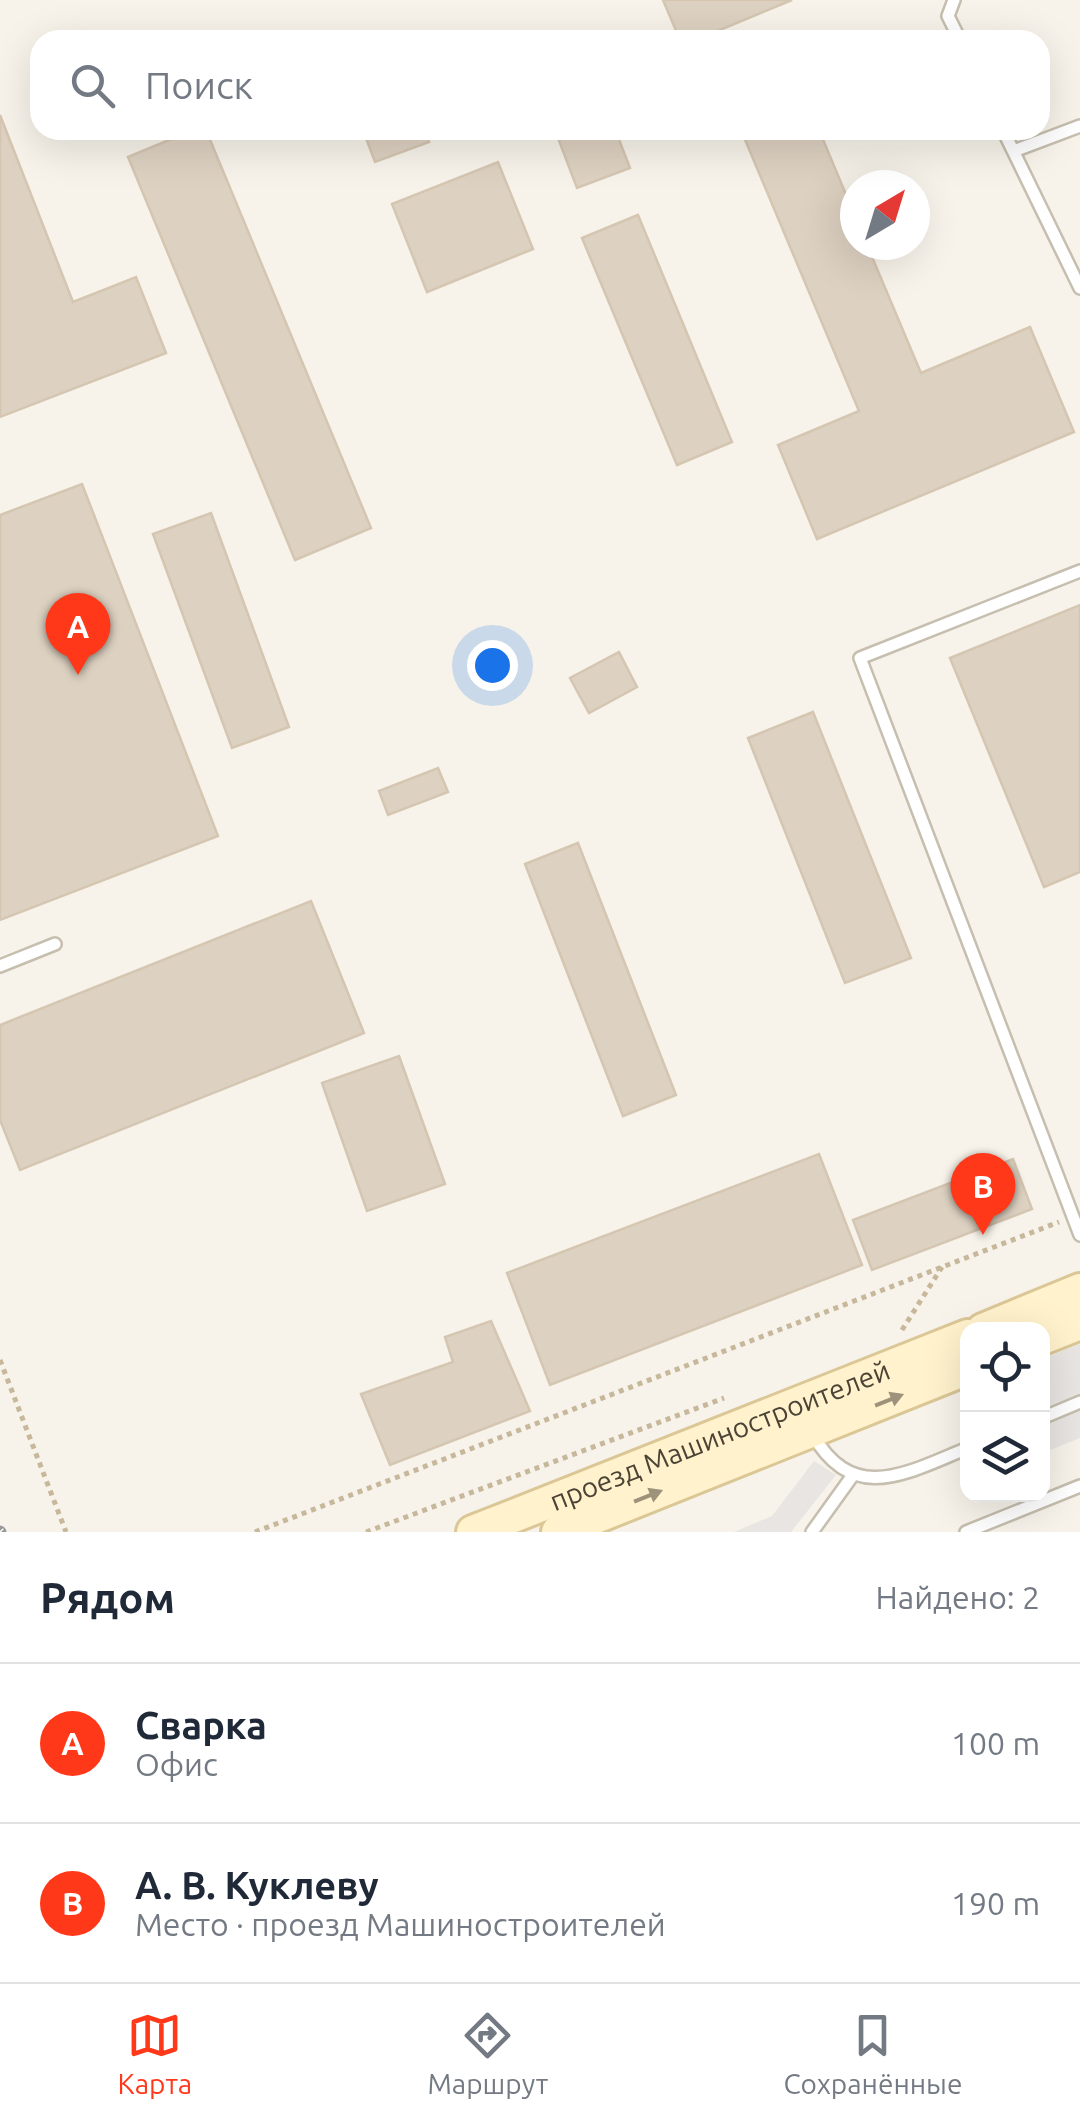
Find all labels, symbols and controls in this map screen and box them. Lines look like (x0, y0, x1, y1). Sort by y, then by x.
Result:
search box (30, 30, 1050, 140)
icon: search (65, 58, 120, 113)
text: Поиск (145, 64, 253, 106)
north arrow (840, 170, 930, 260)
pin: A (46, 592, 110, 675)
your location (467, 640, 518, 691)
pin: B (950, 1152, 1016, 1235)
map controls (960, 1322, 1050, 1502)
button: locate (960, 1322, 1050, 1412)
street label: проезд Машиностроителей (545, 1353, 894, 1516)
one-way arrow (874, 1391, 904, 1407)
button: layers (960, 1412, 1050, 1502)
one-way arrow (634, 1487, 664, 1503)
text: Рядом (40, 1574, 175, 1621)
text: Найдено: 2 (875, 1579, 1040, 1615)
text: Сварка (135, 1704, 267, 1746)
text: A (61, 1725, 84, 1761)
text: 100 m (951, 1725, 1040, 1761)
text: Офис (135, 1746, 218, 1782)
text: А. В. Куклеву (135, 1864, 379, 1906)
text: B (62, 1885, 83, 1921)
text: 190 m (951, 1885, 1040, 1921)
text: Место · проезд Машиностроителей (135, 1906, 666, 1942)
tab: Карта (118, 2008, 192, 2099)
tab: Маршрут (427, 2008, 548, 2099)
tab: Сохранённые (783, 2008, 962, 2099)

